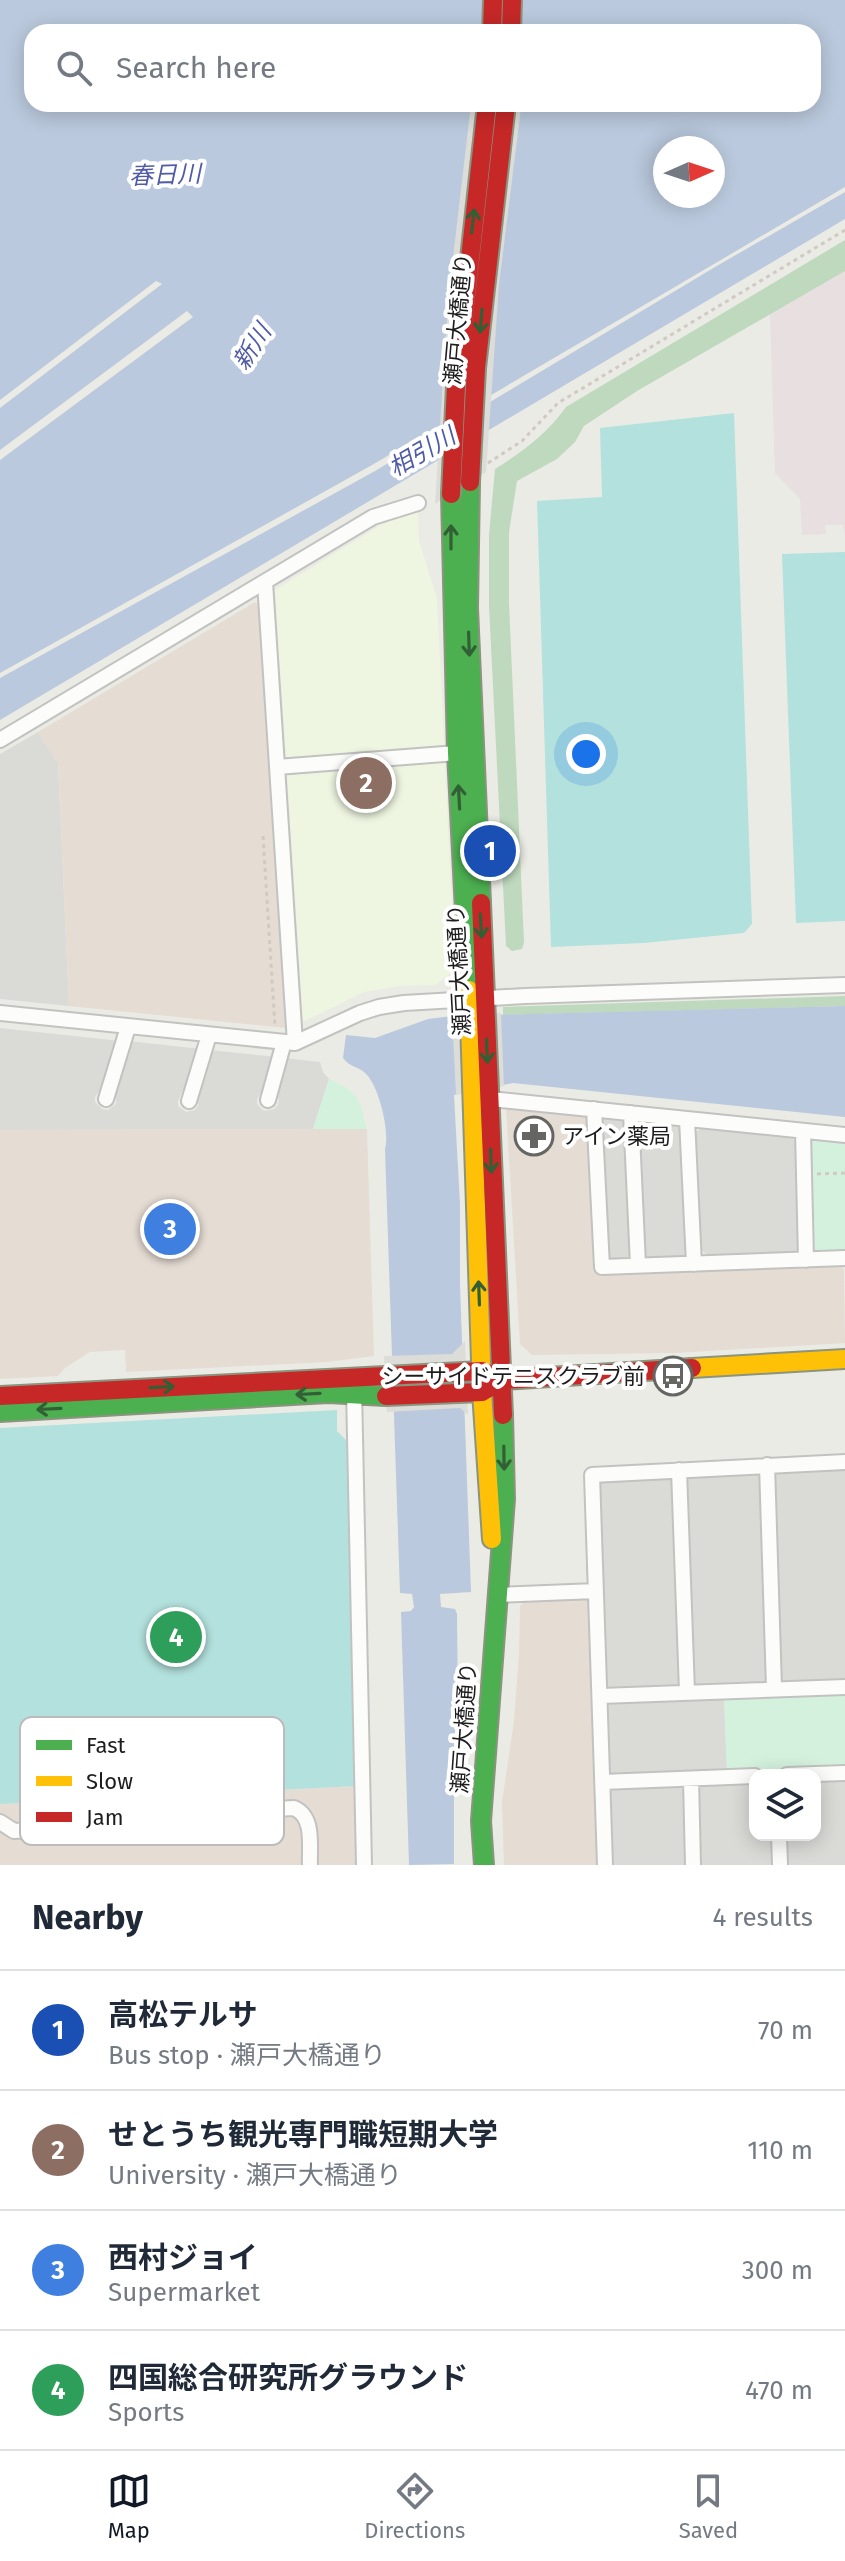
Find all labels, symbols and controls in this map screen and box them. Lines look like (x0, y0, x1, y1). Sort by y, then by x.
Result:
search box (24, 24, 821, 112)
icon: search (52, 46, 96, 90)
text: Search here (116, 50, 276, 86)
north arrow (653, 136, 725, 208)
water label: 春日川 (129, 160, 204, 190)
one-way arrow (466, 209, 481, 234)
street label: 瀬戸大橋通り (439, 252, 477, 386)
one-way arrow (473, 307, 488, 333)
water label: 新川 (227, 317, 278, 375)
water label: 相引川 (384, 420, 463, 482)
one-way arrow (443, 524, 459, 551)
one-way arrow (462, 630, 477, 657)
your location (566, 734, 606, 774)
pin: 2 (340, 753, 392, 813)
one-way arrow (451, 784, 466, 811)
pin: 1 (464, 821, 516, 881)
street label: 瀬戸大橋通り (442, 903, 476, 1037)
one-way arrow (474, 912, 489, 939)
one-way arrow (480, 1037, 495, 1064)
pharmacy icon: アイン薬局 (513, 1115, 555, 1157)
place label: アイン薬局 (562, 1123, 671, 1150)
one-way arrow (484, 1147, 499, 1174)
pin: 3 (144, 1199, 196, 1259)
one-way arrow (471, 1280, 486, 1307)
bus stop icon: シーサイドテニスクラブ前 (652, 1355, 694, 1397)
place label: シーサイドテニスクラブ前 (381, 1363, 645, 1390)
one-way arrow (148, 1379, 175, 1394)
one-way arrow (295, 1387, 322, 1402)
one-way arrow (36, 1402, 62, 1417)
one-way arrow (496, 1444, 512, 1471)
pin: 4 (150, 1607, 202, 1667)
street label: 瀬戸大橋通り (446, 1661, 482, 1795)
legend (20, 1717, 284, 1845)
text: Fast (86, 1732, 126, 1759)
text: Slow (86, 1768, 133, 1795)
map controls (749, 1769, 821, 1841)
button: layers (749, 1769, 821, 1841)
text: Jam (86, 1804, 124, 1831)
text: Nearby (32, 1897, 143, 1938)
text: 4 results (712, 1902, 813, 1933)
text: 高松テルサ (108, 1997, 258, 2033)
text: 1 (52, 2015, 64, 2046)
text: 70 m (758, 2015, 813, 2046)
text: Bus stop · 瀬戸大橋通り (108, 2040, 386, 2071)
text: せとうち観光専門職短期大学 (108, 2117, 498, 2153)
text: 2 (51, 2135, 65, 2166)
text: 110 m (747, 2135, 813, 2166)
text: University · 瀬戸大橋通り (108, 2160, 402, 2191)
text: 西村ジョイ (108, 2240, 258, 2276)
text: 3 (51, 2255, 65, 2286)
text: 300 m (742, 2255, 813, 2286)
text: Supermarket (108, 2277, 260, 2308)
text: 四国総合研究所グラウンド (108, 2360, 468, 2396)
text: 4 (51, 2375, 65, 2406)
text: 470 m (745, 2375, 813, 2406)
text: Sports (108, 2397, 184, 2428)
tab: Map (107, 2469, 151, 2544)
tab: Directions (364, 2469, 465, 2544)
tab: Saved (679, 2469, 738, 2544)

